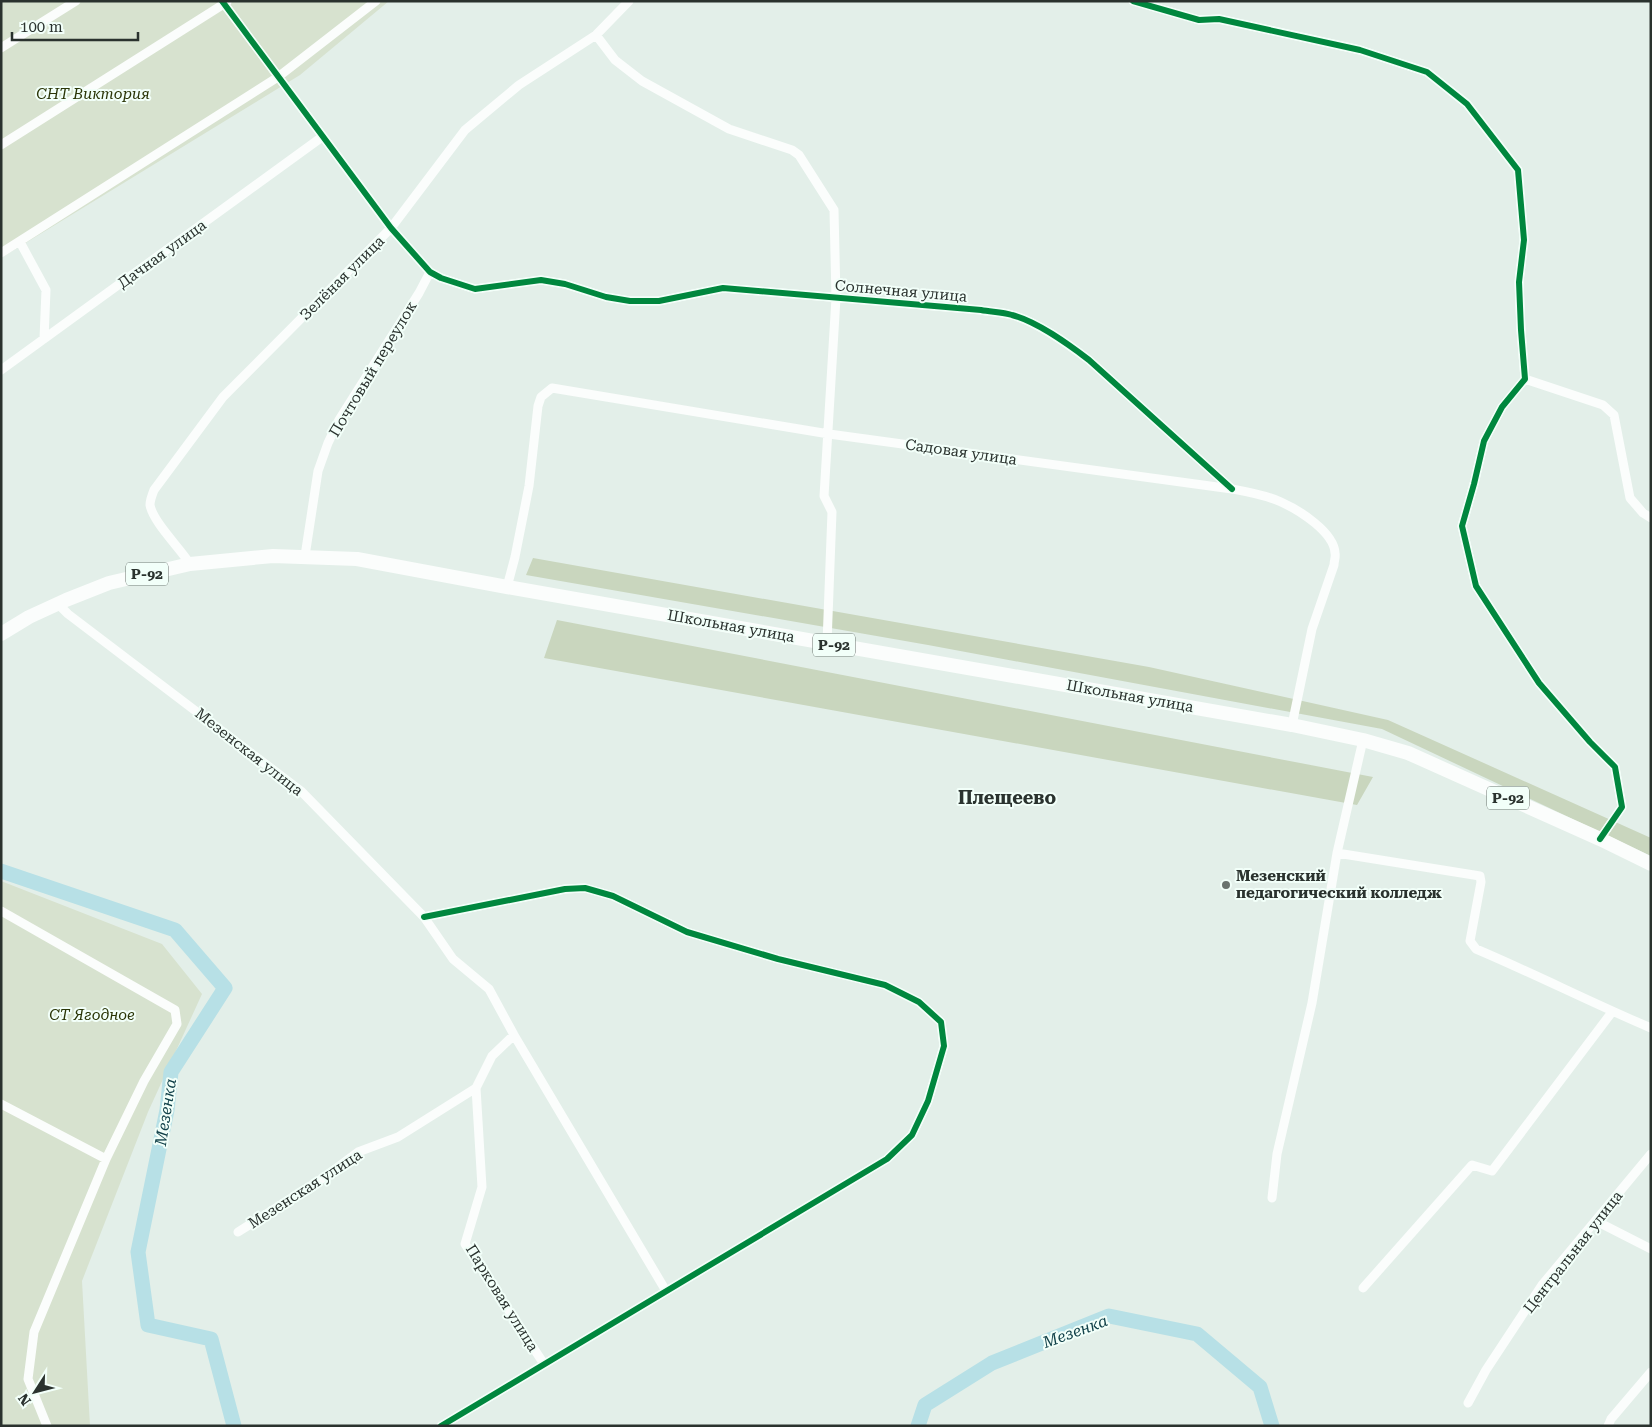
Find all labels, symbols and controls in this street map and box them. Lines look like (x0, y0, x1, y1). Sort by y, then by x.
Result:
scale bar (12, 10, 139, 42)
text: 100 m (20, 18, 63, 36)
park label: СНТ Виктория (36, 85, 150, 103)
street label: Дачная улица (114, 216, 210, 292)
street label: Зелёная улица (296, 232, 388, 324)
street label: Солнечная улица (834, 276, 968, 306)
street label: Почтовый переулок (325, 297, 421, 440)
street label: Садовая улица (904, 435, 1018, 469)
road number: Р-92 (126, 562, 168, 586)
street label: Школьная улица (666, 606, 796, 646)
road number: Р-92 (813, 634, 855, 656)
street label: Школьная улица (1065, 676, 1195, 716)
street label: Мезенская улица (192, 704, 306, 800)
road number: Р-92 (1487, 786, 1529, 810)
district label: Плещеево (958, 787, 1056, 808)
place label: Мезенский педагогический колледж (1236, 867, 1443, 902)
marker: Мезенский педагогический колледж (1220, 879, 1232, 891)
park label: СТ Ягодное (49, 1006, 135, 1024)
water label: Мезенка (151, 1077, 180, 1148)
street label: Мезенская улица (245, 1146, 365, 1232)
street label: Центральная улица (1520, 1187, 1626, 1317)
street label: Парковая улица (462, 1241, 542, 1355)
water label: Мезенка (1039, 1311, 1111, 1352)
north arrow (10, 1367, 60, 1417)
text: N (15, 1390, 34, 1409)

